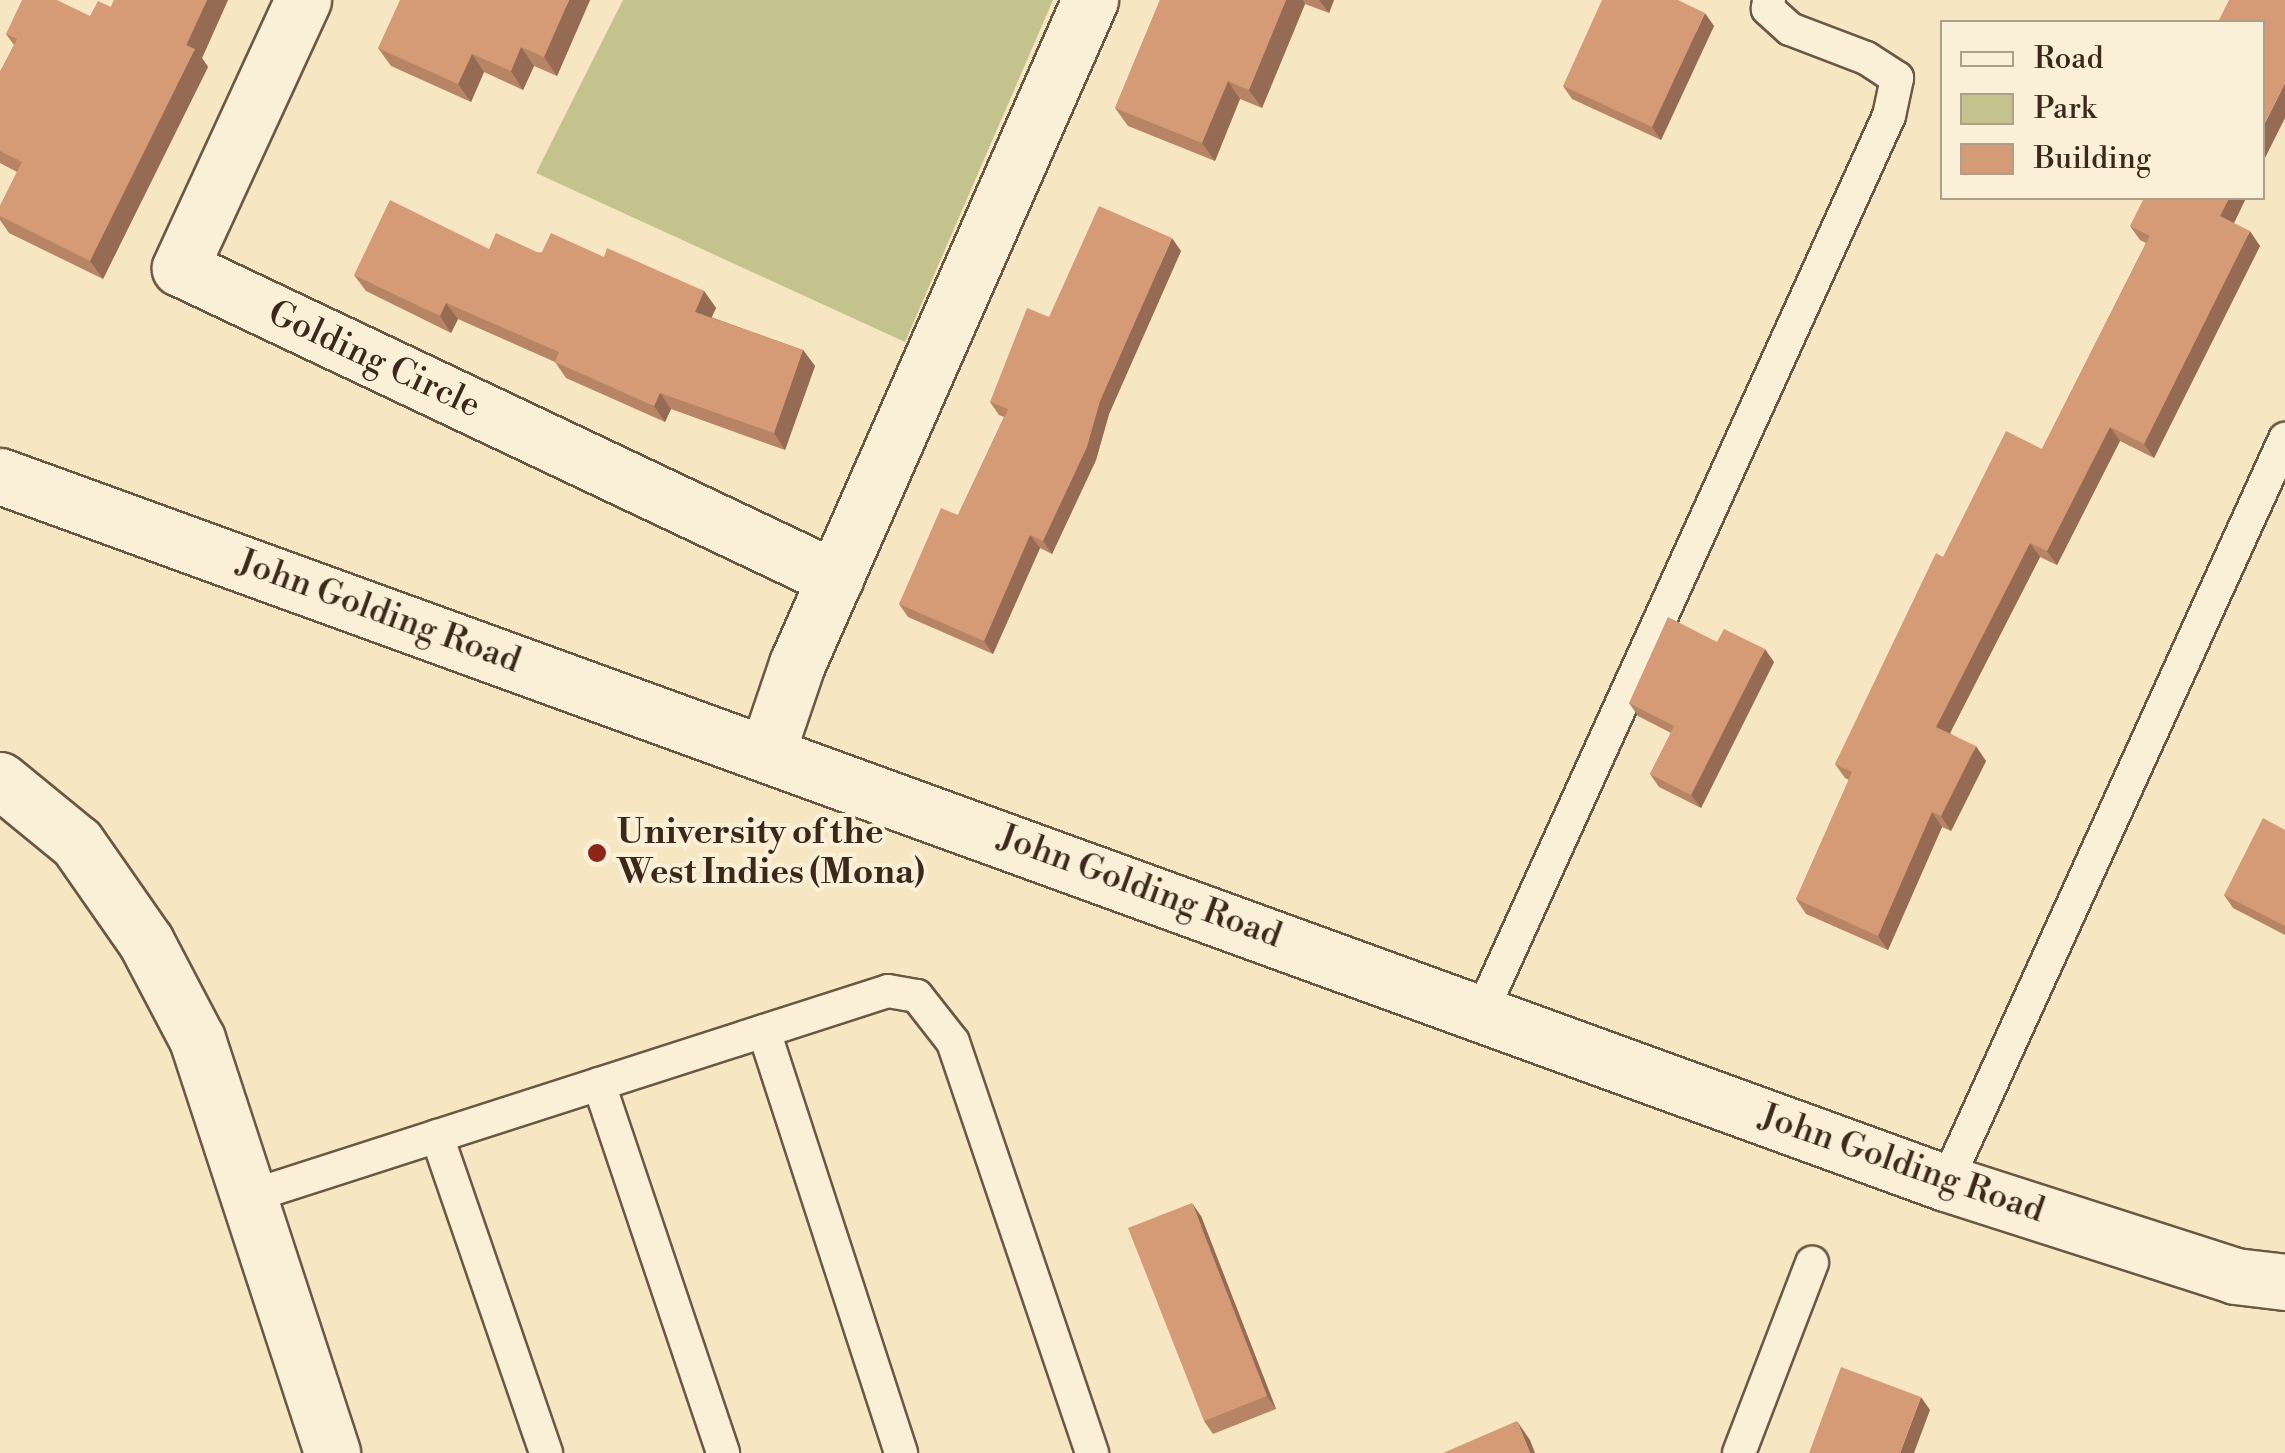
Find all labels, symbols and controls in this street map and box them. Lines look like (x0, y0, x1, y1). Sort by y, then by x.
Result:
legend (1940, 20, 2265, 200)
text: Road (2034, 40, 2104, 78)
text: Park (2034, 90, 2096, 128)
text: Building (2034, 140, 2151, 178)
street label: Golding Circle (261, 293, 487, 427)
street label: John Golding Road (232, 541, 526, 683)
place label: University of the West Indies (Mona) (617, 812, 925, 894)
street label: John Golding Road (993, 816, 1287, 958)
marker: University of the West Indies (Mona) (586, 842, 608, 864)
street label: John Golding Road (1754, 1096, 2050, 1232)

